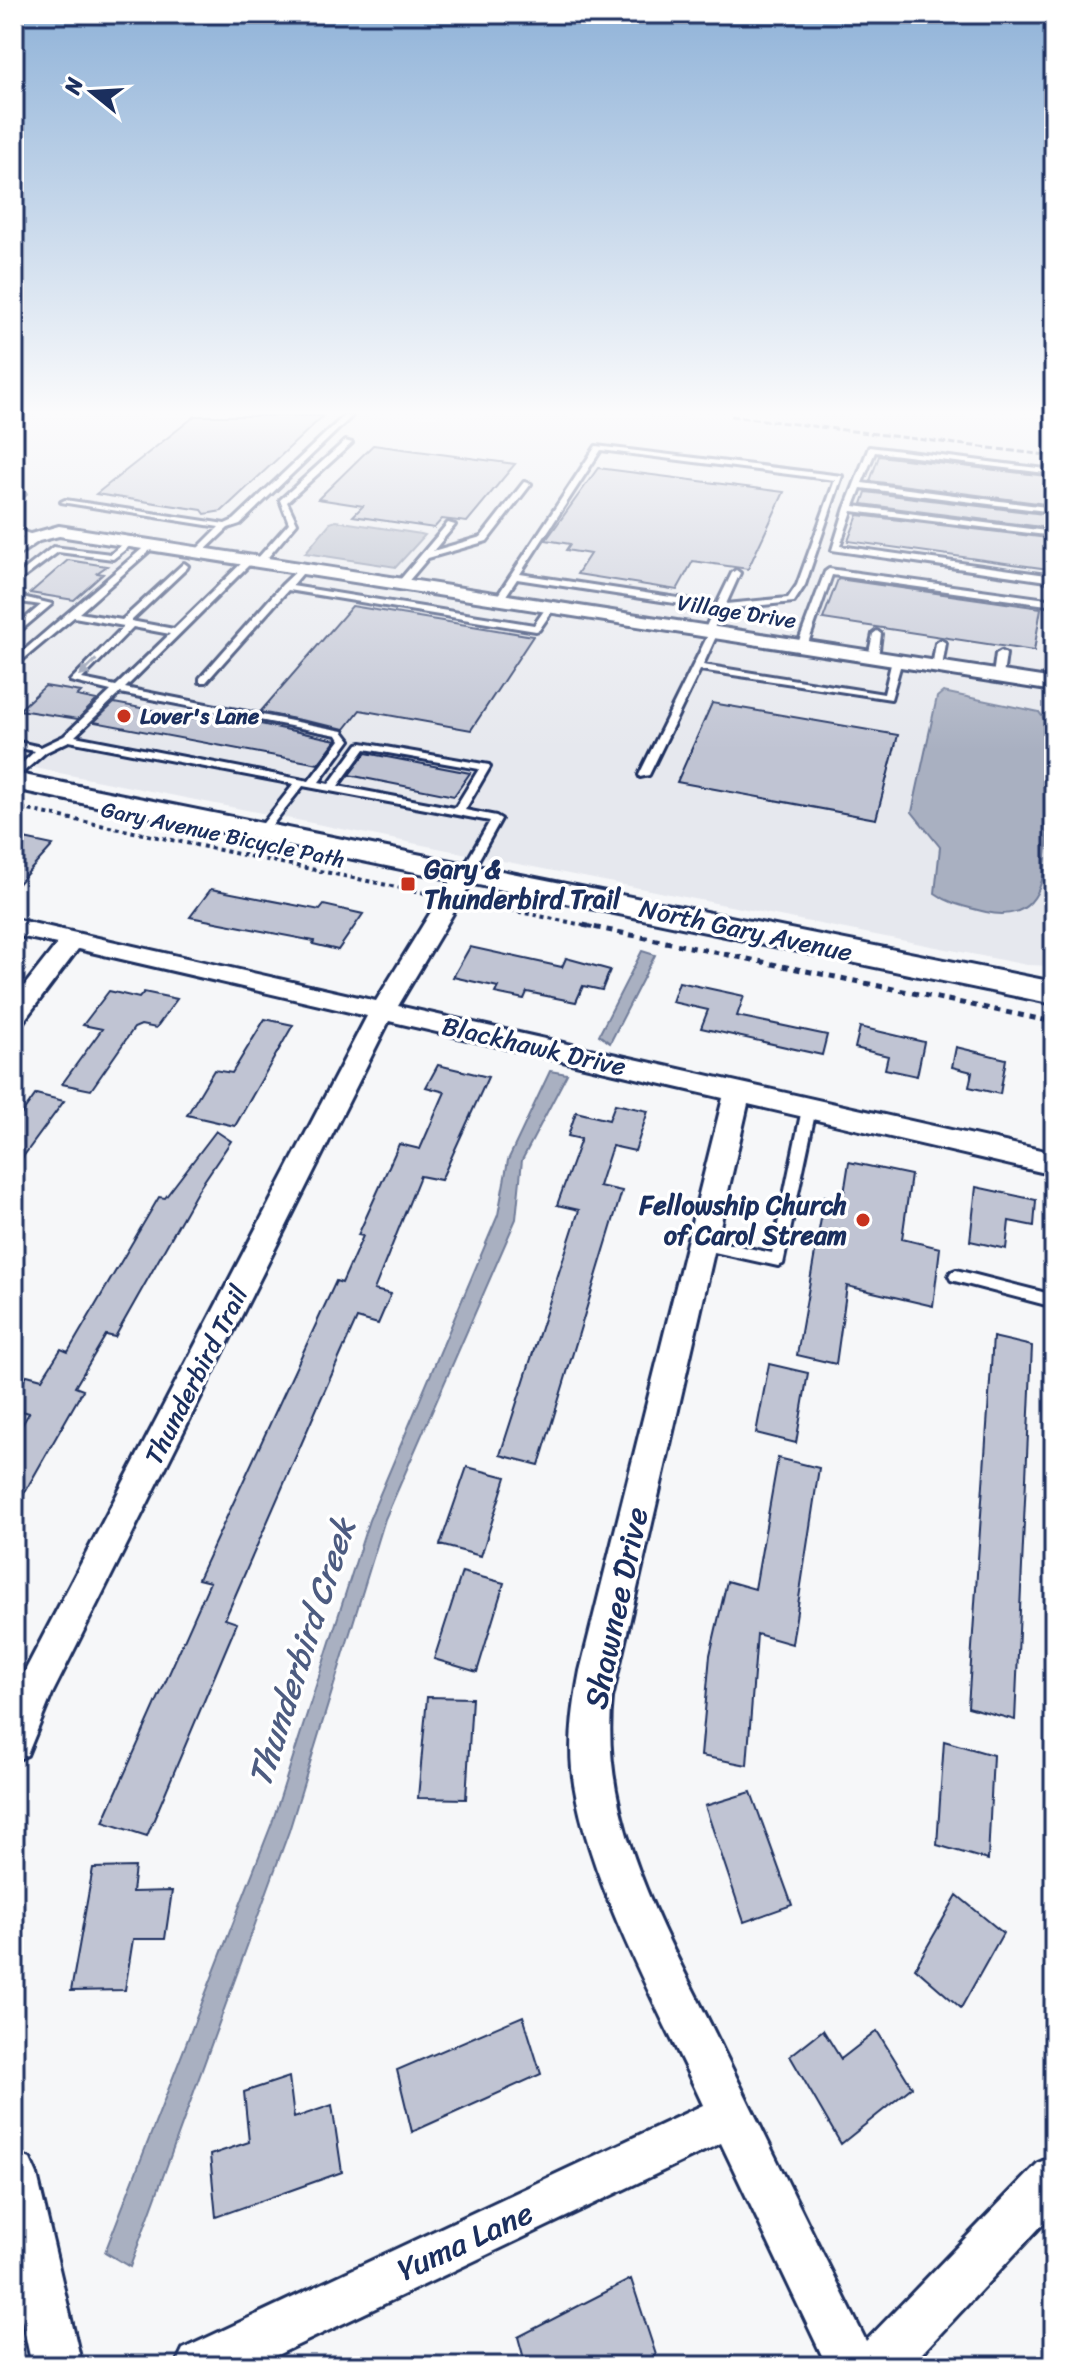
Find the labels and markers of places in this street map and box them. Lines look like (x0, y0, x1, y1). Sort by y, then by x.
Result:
place label: Lover's Lane (140, 697, 260, 736)
marker: Lover's Lane (115, 707, 133, 725)
place label: Gary & Thunderbird Trail (424, 846, 622, 922)
marker: Gary & Thunderbird Trail (399, 875, 417, 893)
place label: Fellowship Church of Carol Stream (638, 1182, 847, 1258)
marker: Fellowship Church of Carol Stream (854, 1211, 872, 1229)

